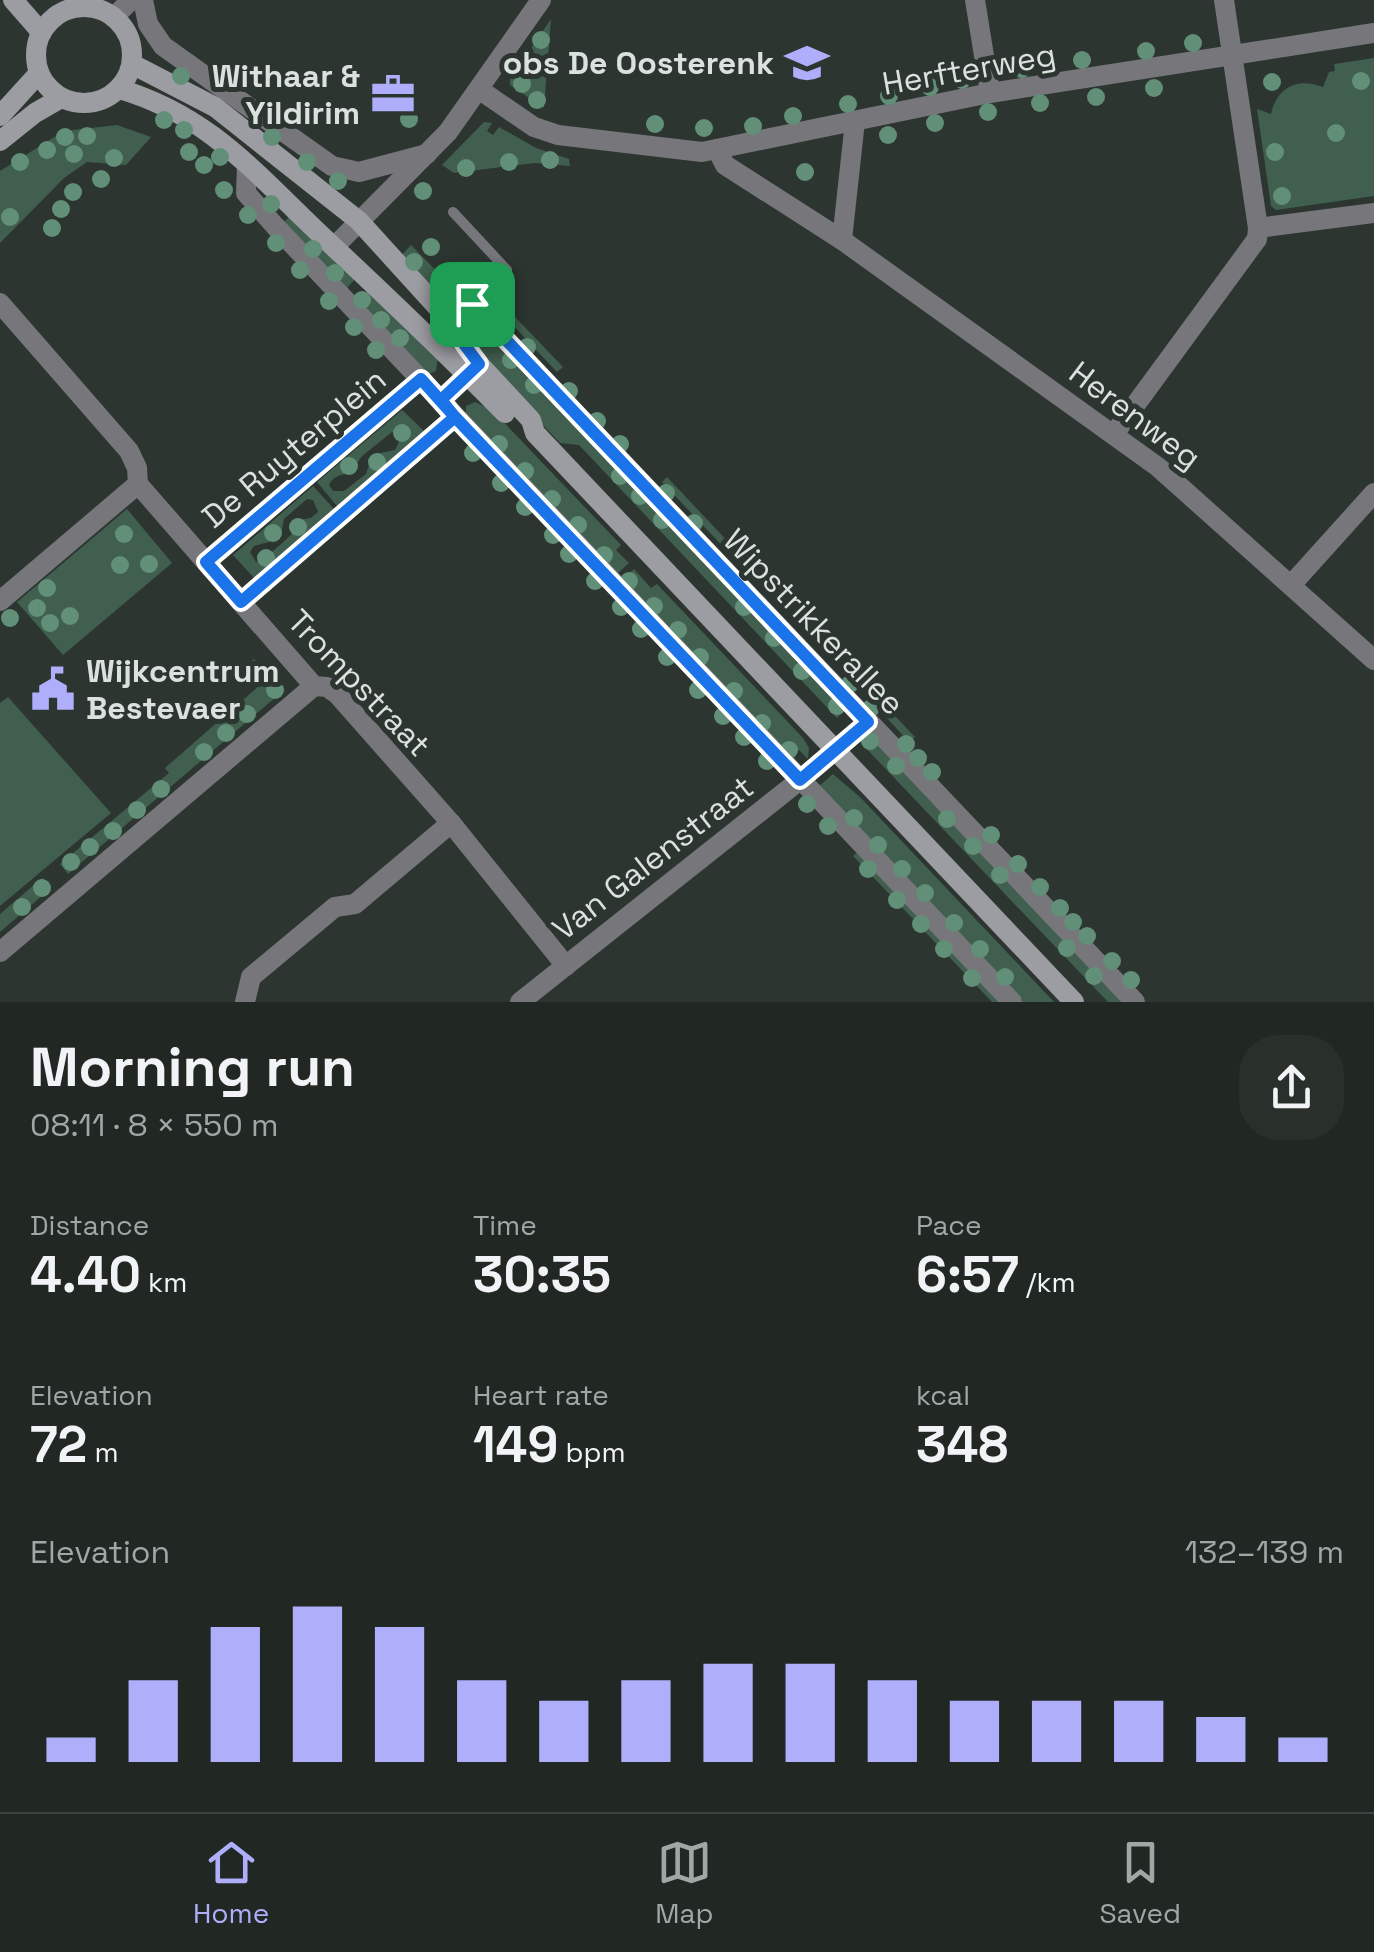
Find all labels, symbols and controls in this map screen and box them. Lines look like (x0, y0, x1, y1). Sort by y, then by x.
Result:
street label: Herfterweg (879, 34, 1059, 104)
school or university icon: obs De Oosterenk (783, 39, 831, 87)
place label: obs De Oosterenk (503, 43, 774, 83)
place label: Withaar & Yildirim (212, 56, 360, 133)
office icon: Withaar & Yildirim (369, 70, 417, 118)
pin (430, 262, 515, 347)
icon: arrive (445, 277, 500, 332)
street label: Herenweg (1061, 352, 1209, 478)
street label: De Ruyterplein (194, 359, 394, 537)
street label: Wipstrikkerallee (715, 520, 913, 724)
street label: Trompstraat (279, 601, 439, 765)
place label: Wijkcentrum Bestevaer (86, 651, 280, 728)
public building icon: Wijkcentrum Bestevaer (29, 665, 77, 713)
street label: Van Galenstraat (545, 767, 761, 949)
text: Morning run (30, 1032, 355, 1102)
button: share (1239, 1035, 1344, 1140)
text: 08:11 · 8 × 550 m (30, 1105, 279, 1145)
text: Distance (30, 1207, 149, 1243)
text: Time (473, 1207, 537, 1243)
text: Pace (916, 1207, 982, 1243)
text: 4.40 (30, 1243, 141, 1307)
text: 30:35 (473, 1243, 611, 1307)
text: 6:57 (916, 1243, 1019, 1307)
text: km (141, 1264, 187, 1300)
text: /km (1019, 1264, 1076, 1300)
text: Elevation (30, 1377, 153, 1413)
text: Heart rate (473, 1377, 609, 1413)
text: kcal (916, 1377, 970, 1413)
text: 72 (30, 1413, 87, 1477)
text: 149 (473, 1413, 558, 1477)
text: 348 (916, 1413, 1008, 1477)
text: m (87, 1434, 118, 1470)
text: bpm (558, 1434, 626, 1470)
text: Elevation (30, 1532, 170, 1572)
text: 132–139 m (1185, 1532, 1344, 1572)
tab: Home (193, 1835, 269, 1931)
tab: Map (655, 1835, 714, 1931)
tab: Saved (1099, 1835, 1181, 1931)

